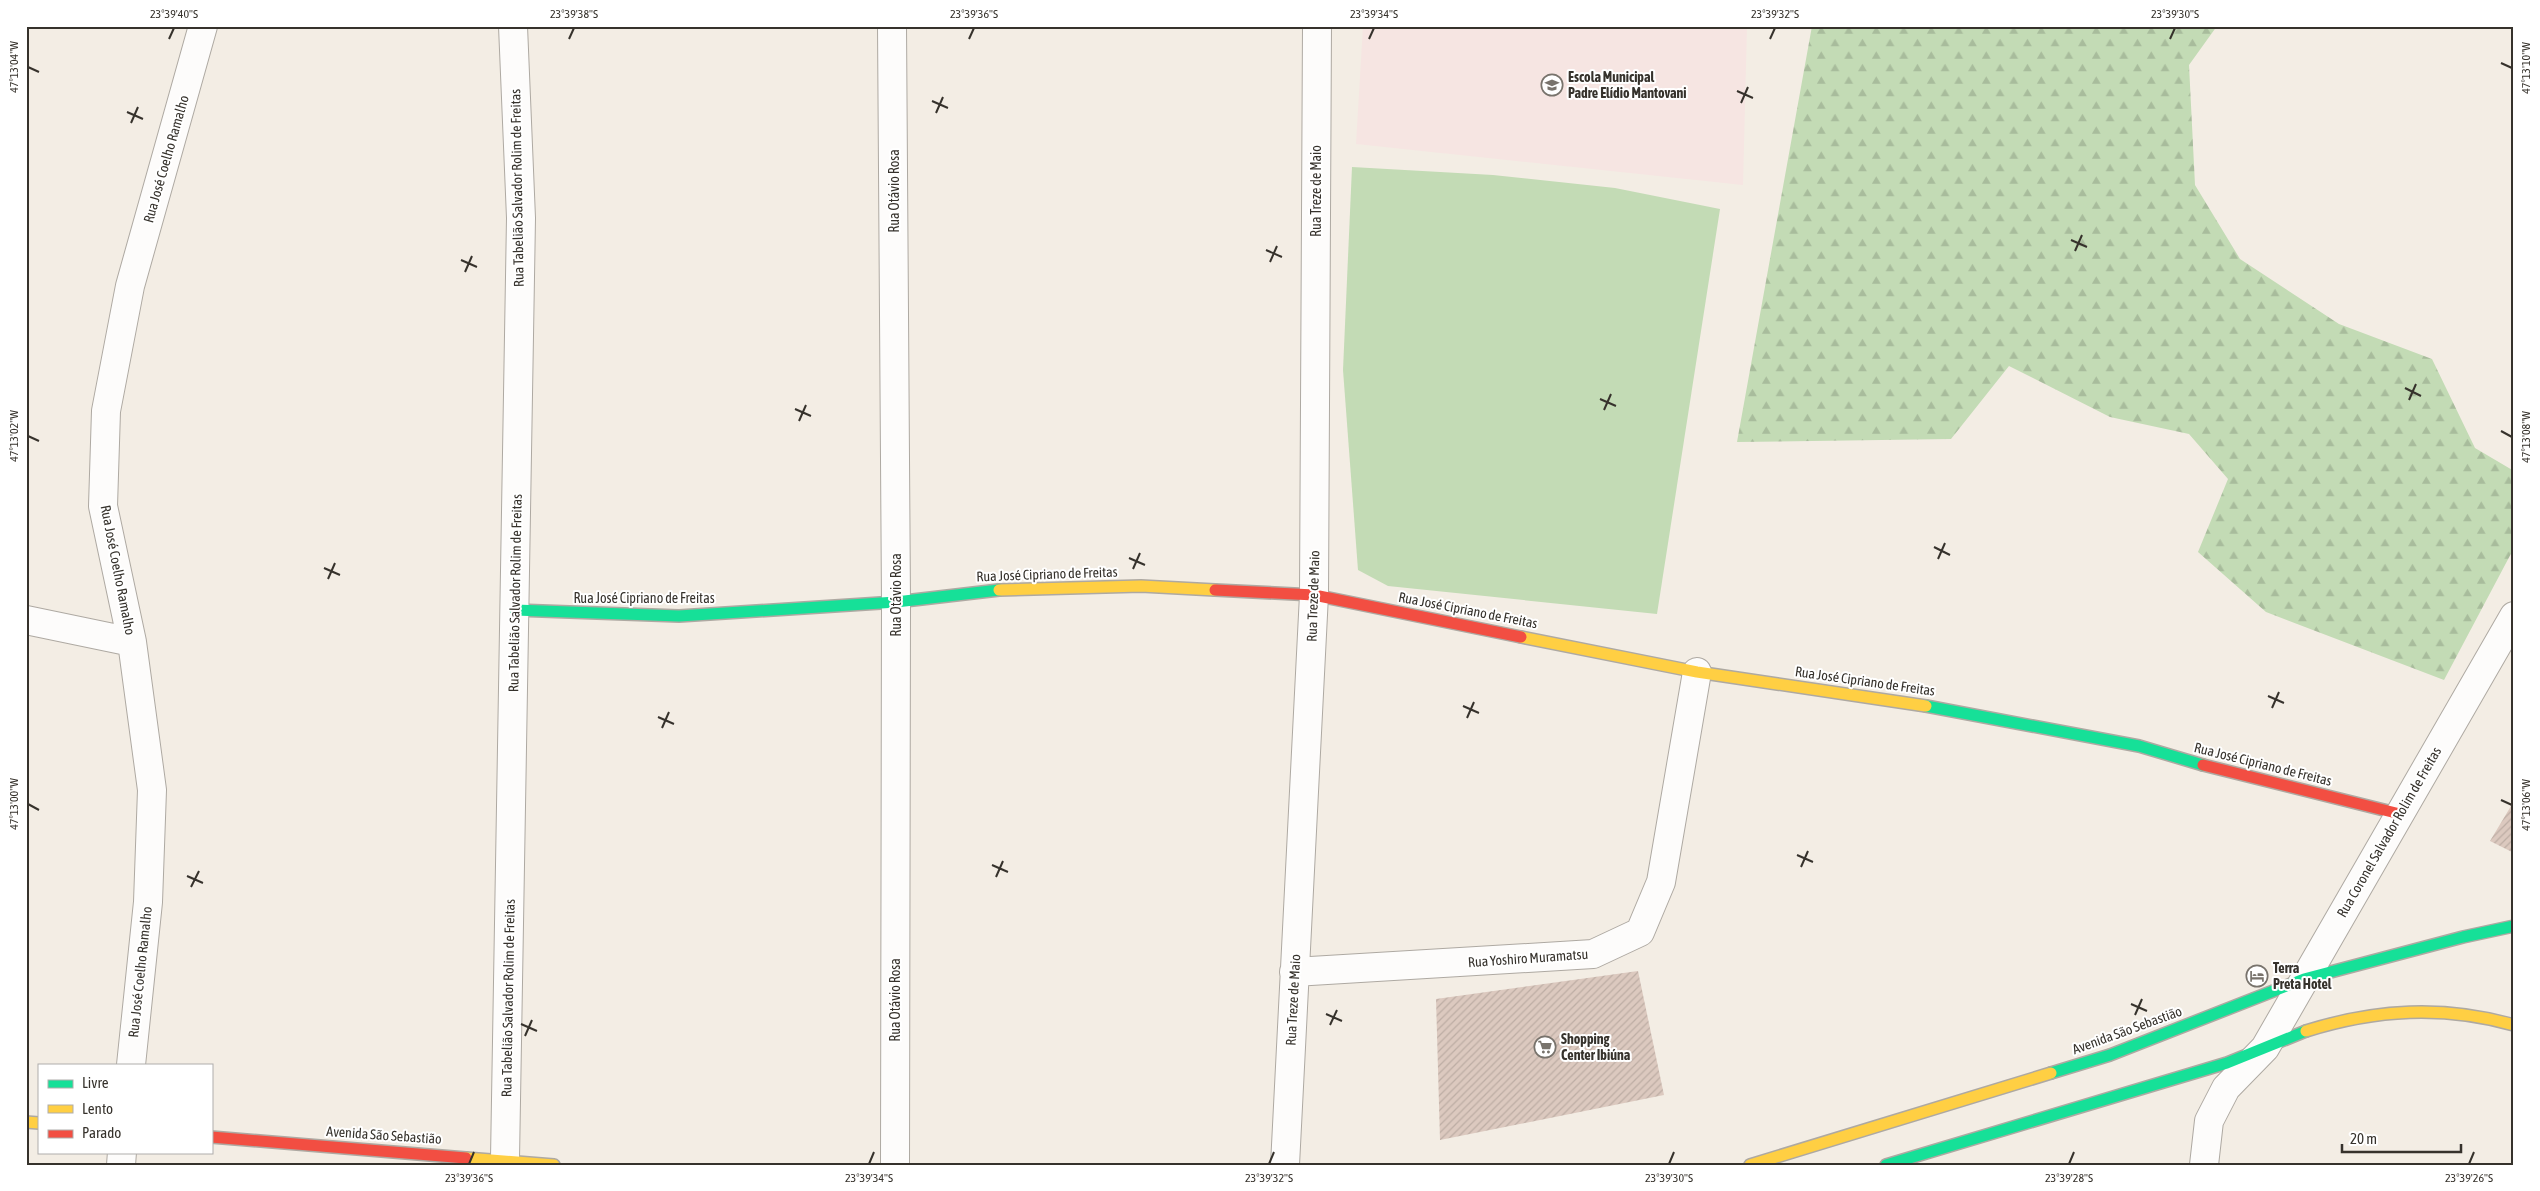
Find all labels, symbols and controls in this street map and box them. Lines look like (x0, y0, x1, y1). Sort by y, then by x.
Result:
text: 23°39'40"S (150, 7, 198, 21)
text: 23°39'38"S (550, 7, 598, 21)
text: 23°39'36"S (950, 7, 998, 21)
text: 23°39'34"S (1350, 7, 1398, 21)
text: 23°39'32"S (1751, 7, 1799, 21)
text: 23°39'30"S (2151, 7, 2199, 21)
text: 47°13'04"W (7, 41, 21, 93)
text: 47°13'10"W (2519, 42, 2533, 94)
place label: Escola Municipal Padre Elídio Mantovani (1568, 69, 1687, 101)
school or university icon: Escola Municipal Padre Elídio Mantovani (1540, 73, 1564, 97)
street label: Rua Tabelião Salvador Rolim de Freitas (507, 89, 527, 287)
street label: Rua José Coelho Ramalho (140, 93, 192, 225)
street label: Rua Treze de Maio (1308, 145, 1324, 237)
street label: Rua Otávio Rosa (886, 149, 902, 233)
text: 47°13'02"W (7, 410, 21, 462)
text: 47°13'08"W (2519, 411, 2533, 463)
street label: Rua Tabelião Salvador Rolim de Freitas (505, 494, 525, 692)
street label: Rua José Coelho Ramalho (98, 504, 138, 636)
street label: Rua Treze de Maio (1303, 550, 1323, 642)
street label: Rua Otávio Rosa (888, 553, 904, 637)
street label: Rua José Cipriano de Freitas (976, 564, 1118, 584)
street label: Rua José Cipriano de Freitas (1397, 589, 1539, 631)
street label: Rua José Cipriano de Freitas (573, 590, 715, 606)
street label: Rua José Cipriano de Freitas (1794, 663, 1936, 699)
street label: Rua José Cipriano de Freitas (2193, 739, 2334, 789)
street label: Rua Coronel Salvador Rolim de Freitas (2334, 744, 2444, 920)
text: 47°13'00"W (7, 778, 21, 830)
text: 47°13'06"W (2519, 779, 2533, 831)
street label: Rua Tabelião Salvador Rolim de Freitas (498, 899, 518, 1097)
street label: Rua José Coelho Ramalho (125, 906, 155, 1038)
street label: Rua Yoshiro Muramatsu (1467, 946, 1589, 970)
street label: Rua Treze de Maio (1283, 954, 1303, 1046)
street label: Rua Otávio Rosa (887, 958, 903, 1042)
place label: Terra Preta Hotel (2273, 960, 2332, 992)
hotel icon: Terra Preta Hotel (2245, 964, 2269, 988)
street label: Avenida São Sebastião (2070, 1003, 2184, 1057)
place label: Shopping Center Ibiúna (1561, 1031, 1631, 1063)
supermarket icon: Shopping Center Ibiúna (1533, 1035, 1557, 1059)
legend (38, 1064, 212, 1154)
text: Livre (82, 1074, 109, 1091)
text: Lento (82, 1100, 113, 1117)
scale bar (2342, 1121, 2461, 1153)
street label: Avenida São Sebastião (326, 1123, 442, 1147)
text: Parado (82, 1124, 121, 1141)
text: 20 m (2350, 1130, 2377, 1147)
text: 23°39'36"S (445, 1171, 493, 1185)
text: 23°39'34"S (845, 1171, 893, 1185)
text: 23°39'32"S (1245, 1171, 1293, 1185)
text: 23°39'30"S (1645, 1171, 1693, 1185)
text: 23°39'28"S (2045, 1171, 2093, 1185)
text: 23°39'26"S (2445, 1171, 2493, 1185)

